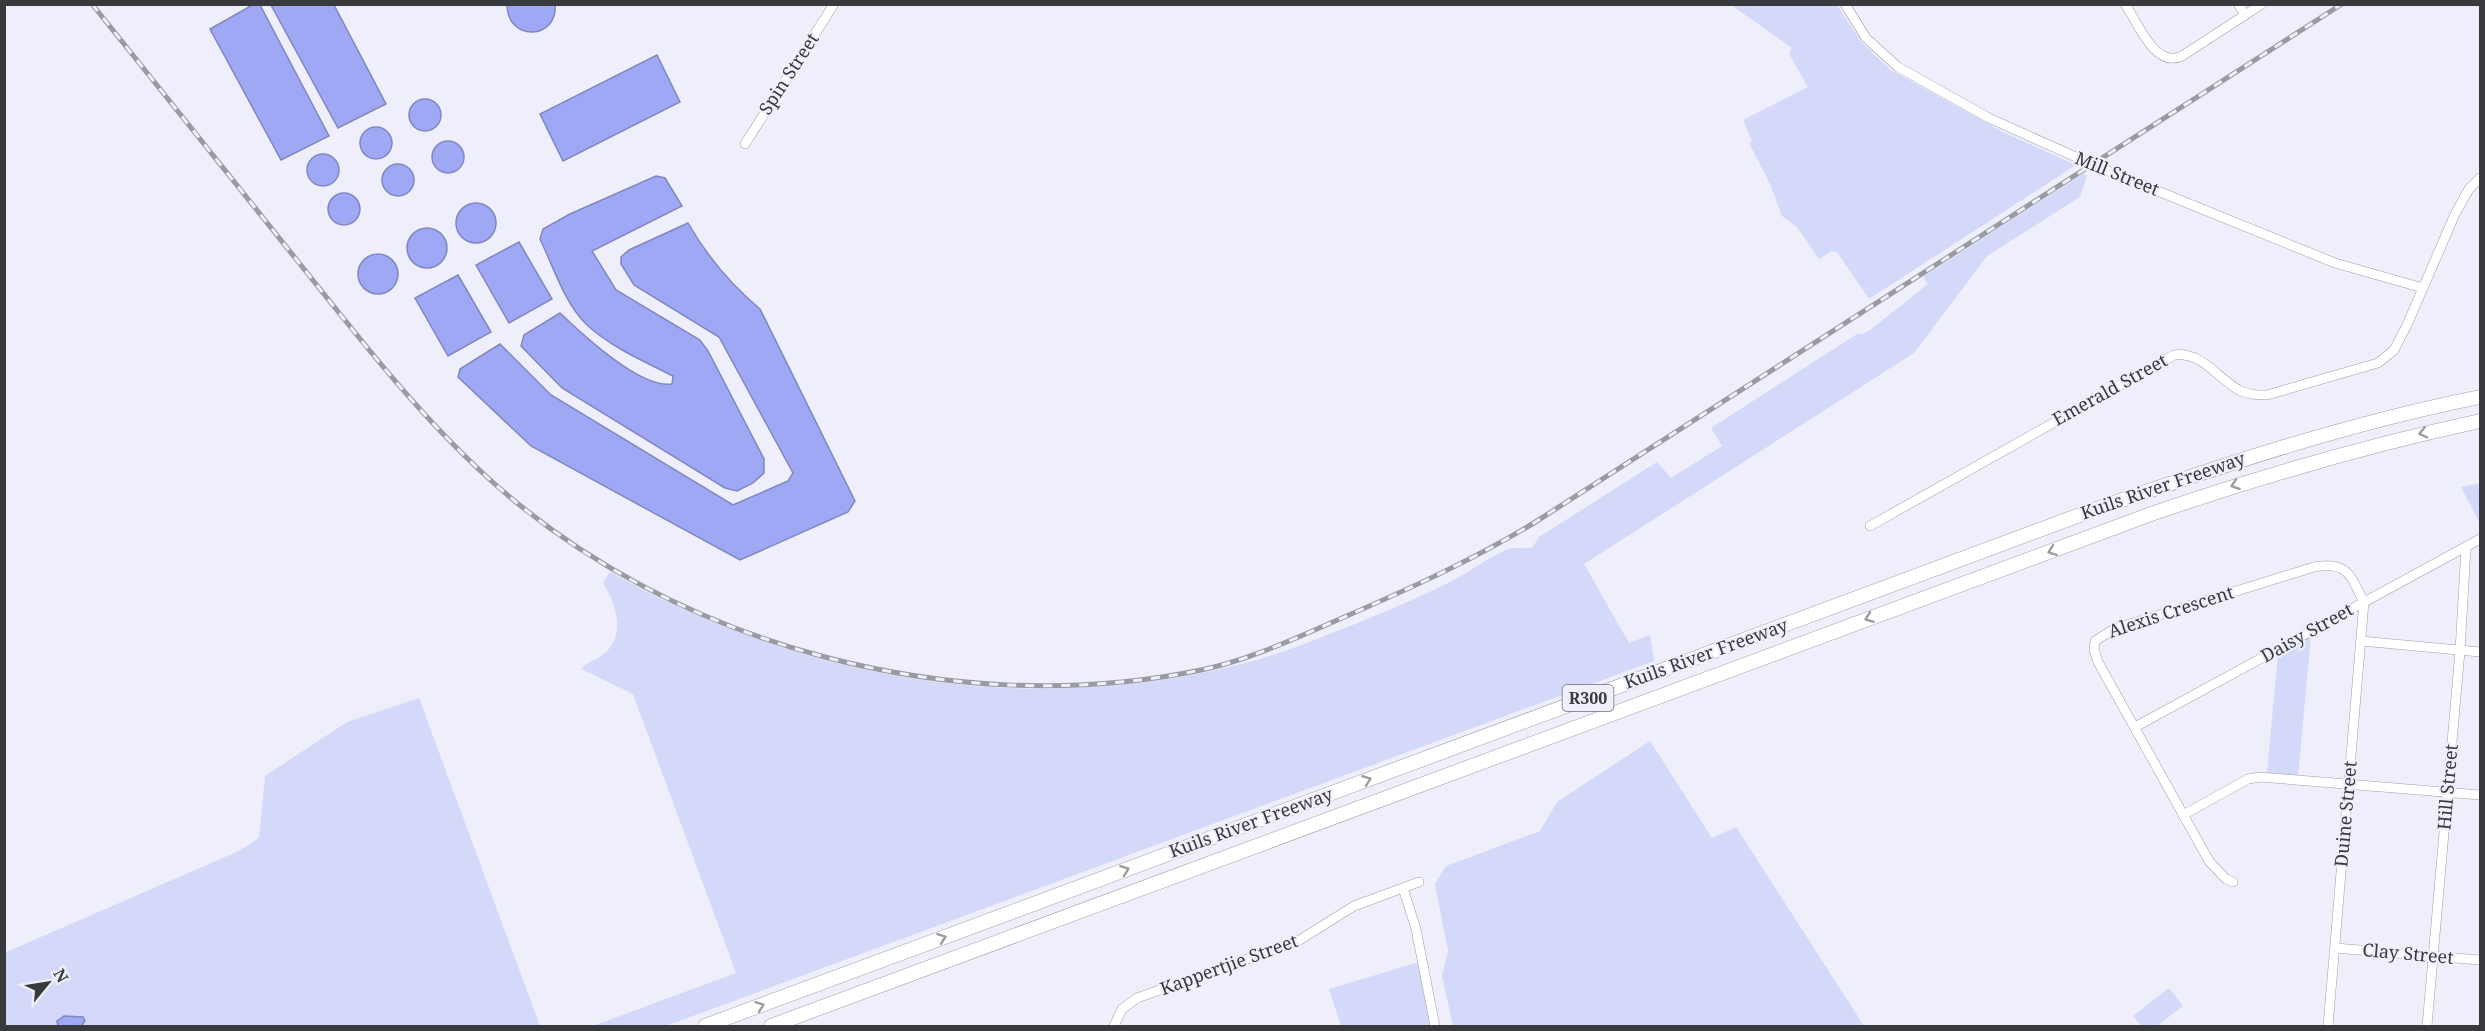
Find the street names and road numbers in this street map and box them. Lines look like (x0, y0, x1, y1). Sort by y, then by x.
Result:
street label: Spin Street (753, 28, 824, 119)
street label: Mill Street (2072, 145, 2163, 201)
street label: Emerald Street (2048, 348, 2171, 431)
street label: Kuils River Freeway (2077, 445, 2249, 524)
street label: Alexis Crescent (2105, 579, 2236, 643)
street label: Daisy Street (2256, 597, 2357, 667)
street label: Kuils River Freeway (1621, 612, 1792, 694)
road number: R300 (1562, 685, 1614, 711)
street label: Hill Street (2431, 743, 2463, 831)
street label: Duine Street (2328, 760, 2362, 868)
street label: Kuils River Freeway (1166, 781, 1337, 863)
street label: Kappertjie Street (1156, 928, 1301, 1000)
street label: Clay Street (2361, 937, 2455, 969)

